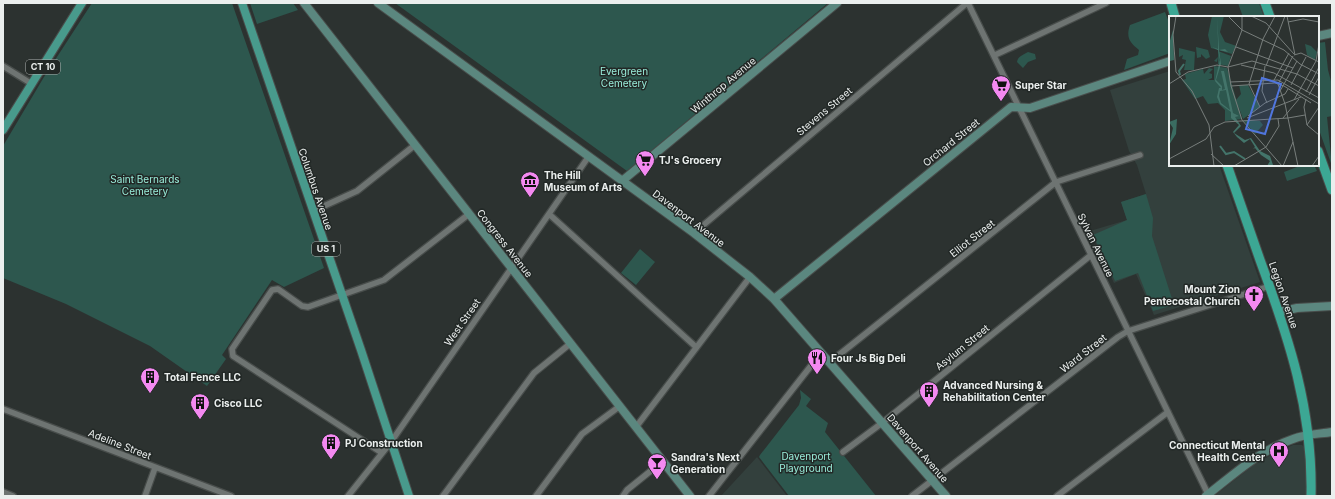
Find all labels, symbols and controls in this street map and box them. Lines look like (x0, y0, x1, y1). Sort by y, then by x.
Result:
inset map (1169, 16, 1319, 166)
street label: Winthrop Avenue (688, 54, 758, 116)
road number: CT 10 (26, 60, 60, 74)
park label: Evergreen Cemetery (600, 65, 648, 89)
supermarket icon: Super Star (990, 74, 1012, 102)
place label: Super Star (1015, 79, 1067, 91)
street label: Stevens Street (794, 84, 855, 138)
street label: Orchard Street (920, 115, 982, 168)
street label: Columbus Avenue (296, 147, 336, 232)
supermarket icon: TJ's Grocery (634, 149, 656, 177)
place label: TJ's Grocery (659, 154, 721, 167)
place label: The Hill Museum of Arts (544, 169, 623, 193)
museum icon: The Hill Museum of Arts (519, 170, 541, 198)
park label: Saint Bernards Cemetery (110, 173, 180, 197)
street label: Davenport Avenue (651, 187, 728, 249)
street label: Congress Avenue (475, 206, 535, 280)
street label: Sylvan Avenue (1075, 211, 1117, 279)
street label: Elliot Street (947, 216, 997, 259)
road number: US 1 (312, 242, 340, 256)
street label: Legion Avenue (1267, 260, 1301, 330)
place label: Mount Zion Pentecostal Church (1144, 283, 1240, 307)
church icon: Mount Zion Pentecostal Church (1243, 284, 1265, 312)
street label: West Street (441, 296, 483, 348)
street label: Asylum Street (933, 321, 992, 372)
street label: Ward Street (1057, 331, 1109, 375)
restaurant icon: Four Js Big Deli (806, 347, 828, 375)
place label: Four Js Big Deli (831, 352, 906, 365)
building icon: Total Fence LLC (139, 366, 161, 394)
place label: Total Fence LLC (164, 371, 241, 383)
place label: Advanced Nursing & Rehabilitation Center (943, 379, 1046, 403)
building icon: Advanced Nursing & Rehabilitation Center (918, 380, 940, 408)
building icon: Cisco LLC (189, 392, 211, 420)
place label: Cisco LLC (214, 397, 263, 409)
street label: Davenport Avenue (885, 411, 951, 485)
street label: Adeline Street (87, 426, 154, 462)
building icon: PJ Construction (320, 432, 342, 460)
place label: PJ Construction (345, 437, 423, 449)
place label: Connecticut Mental Health Center (1169, 439, 1265, 463)
hospital icon: Connecticut Mental Health Center (1268, 440, 1290, 468)
park label: Davenport Playground (779, 450, 833, 474)
place label: Sandra's Next Generation (671, 451, 740, 475)
bar icon: Sandra's Next Generation (646, 452, 668, 480)

